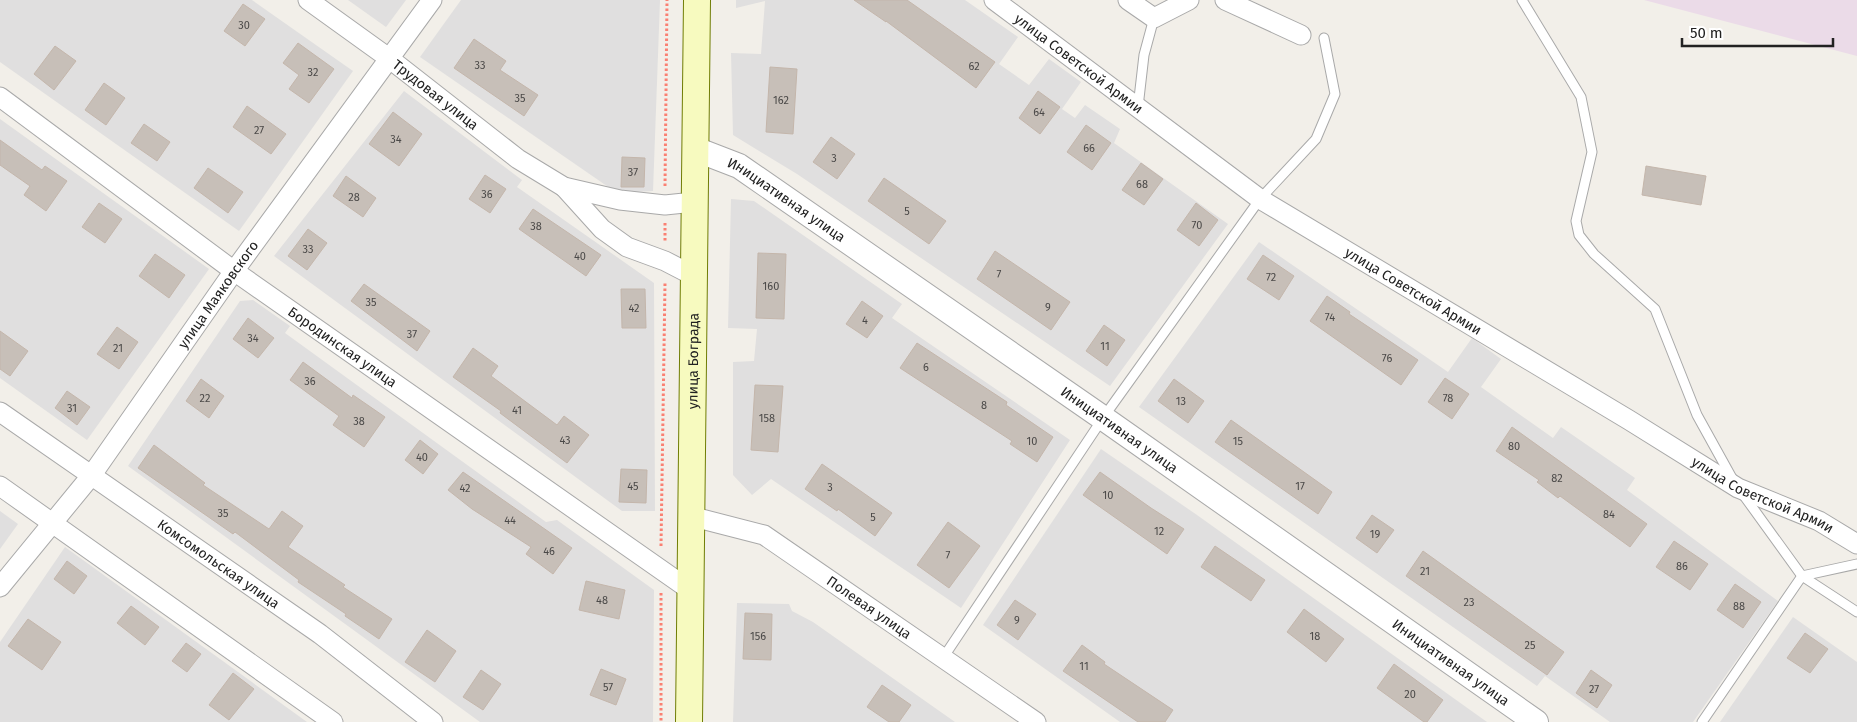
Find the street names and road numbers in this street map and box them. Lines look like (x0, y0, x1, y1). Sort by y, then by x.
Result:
street label: улица Советской Армии (1011, 10, 1147, 117)
street label: Трудовая улица (389, 56, 482, 133)
street label: Инициативная улица (725, 154, 849, 246)
street label: улица Маяковского (174, 237, 262, 352)
street label: улица Советской Армии (1342, 243, 1485, 338)
street label: Бородинская улица (285, 303, 400, 391)
street label: улица Бограда (684, 313, 702, 409)
street label: Инициативная улица (1057, 383, 1181, 477)
street label: улица Советской Армии (1689, 453, 1837, 537)
street label: Комсомольская улица (154, 515, 283, 612)
street label: Полевая улица (824, 572, 915, 642)
street label: Инициативная улица (1389, 615, 1513, 709)

